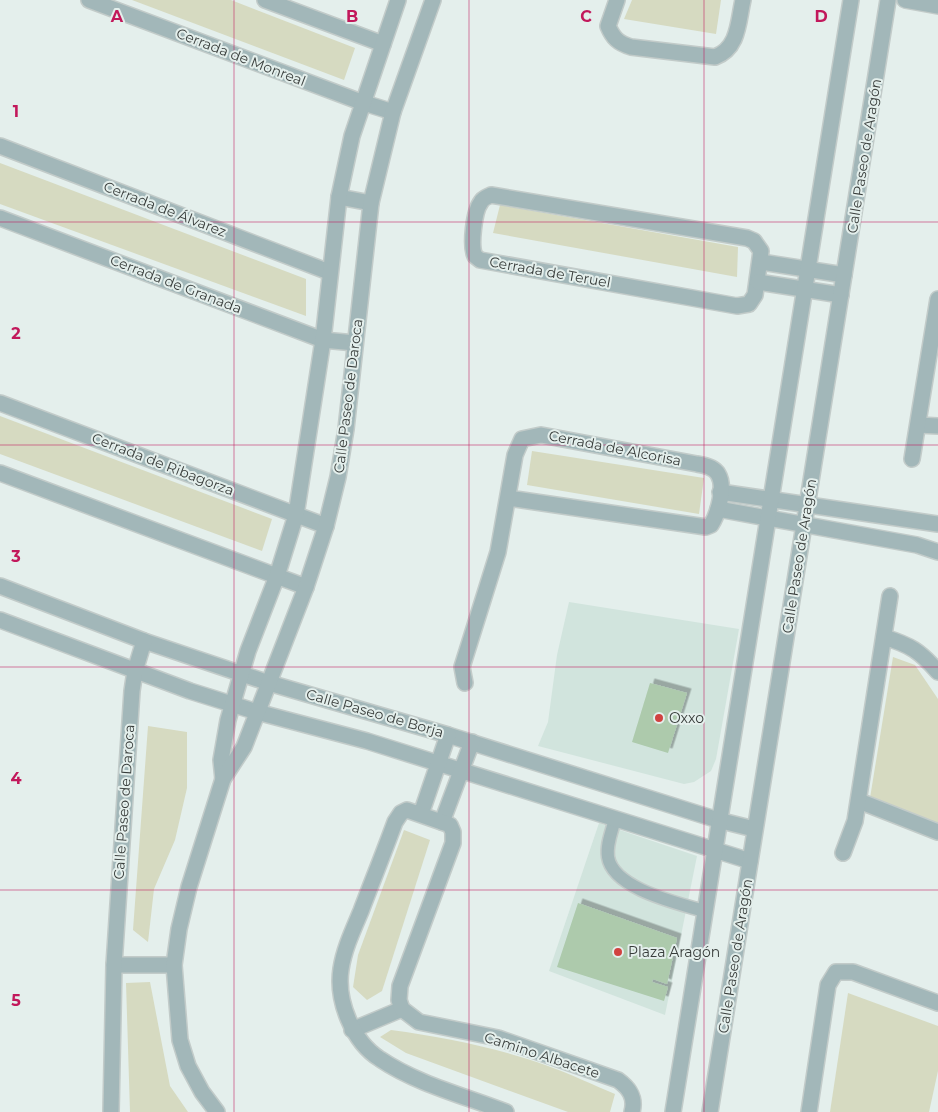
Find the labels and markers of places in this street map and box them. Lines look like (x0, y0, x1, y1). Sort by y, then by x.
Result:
place label: Oxxo (669, 709, 704, 727)
marker: Oxxo (653, 712, 665, 724)
place label: Plaza Aragón (628, 943, 720, 961)
marker: Plaza Aragón (612, 946, 624, 958)

